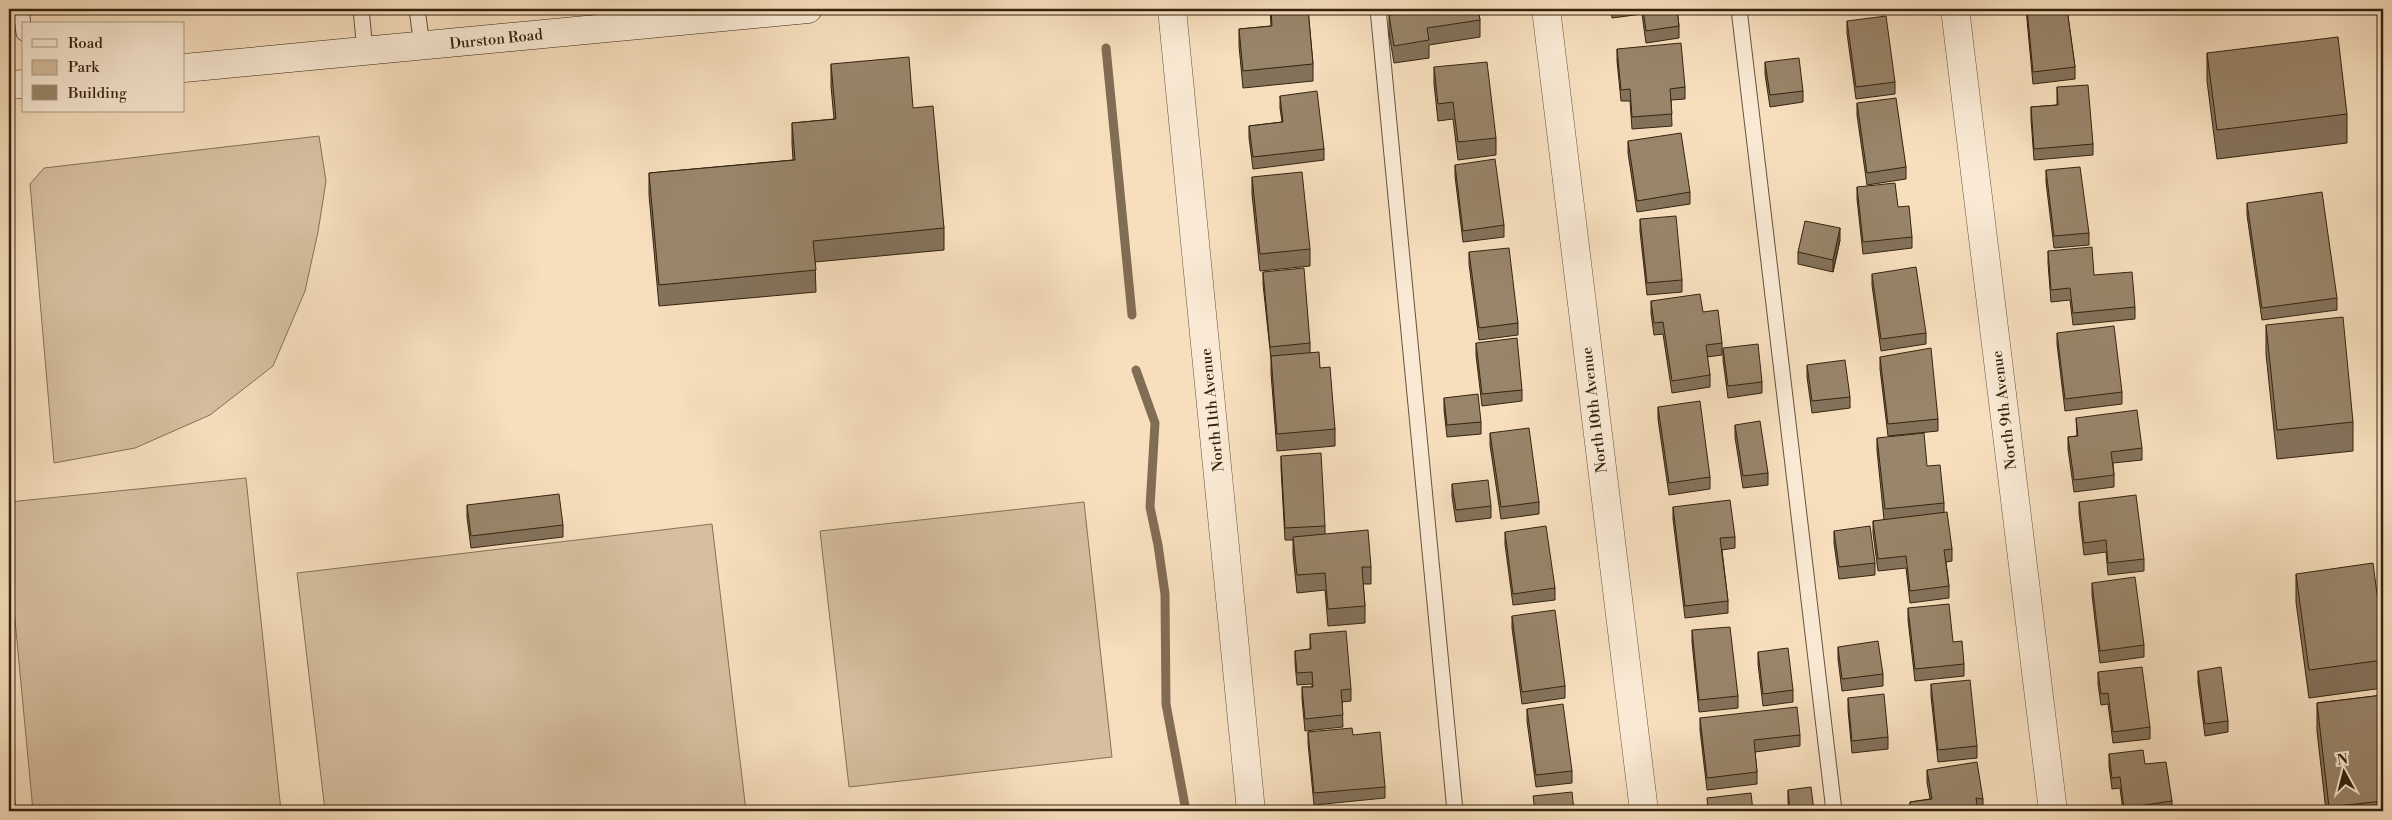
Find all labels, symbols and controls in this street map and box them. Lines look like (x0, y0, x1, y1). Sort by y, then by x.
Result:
legend (22, 22, 185, 112)
street label: Durston Road (448, 25, 544, 54)
text: Road (68, 34, 103, 53)
text: Park (68, 58, 100, 77)
text: Building (67, 84, 127, 103)
street label: North 10th Avenue (1577, 346, 1612, 474)
street label: North 11th Avenue (1197, 347, 1228, 473)
street label: North 9th Avenue (1988, 349, 2021, 471)
north arrow (2320, 748, 2370, 798)
text: N (2336, 750, 2349, 770)

